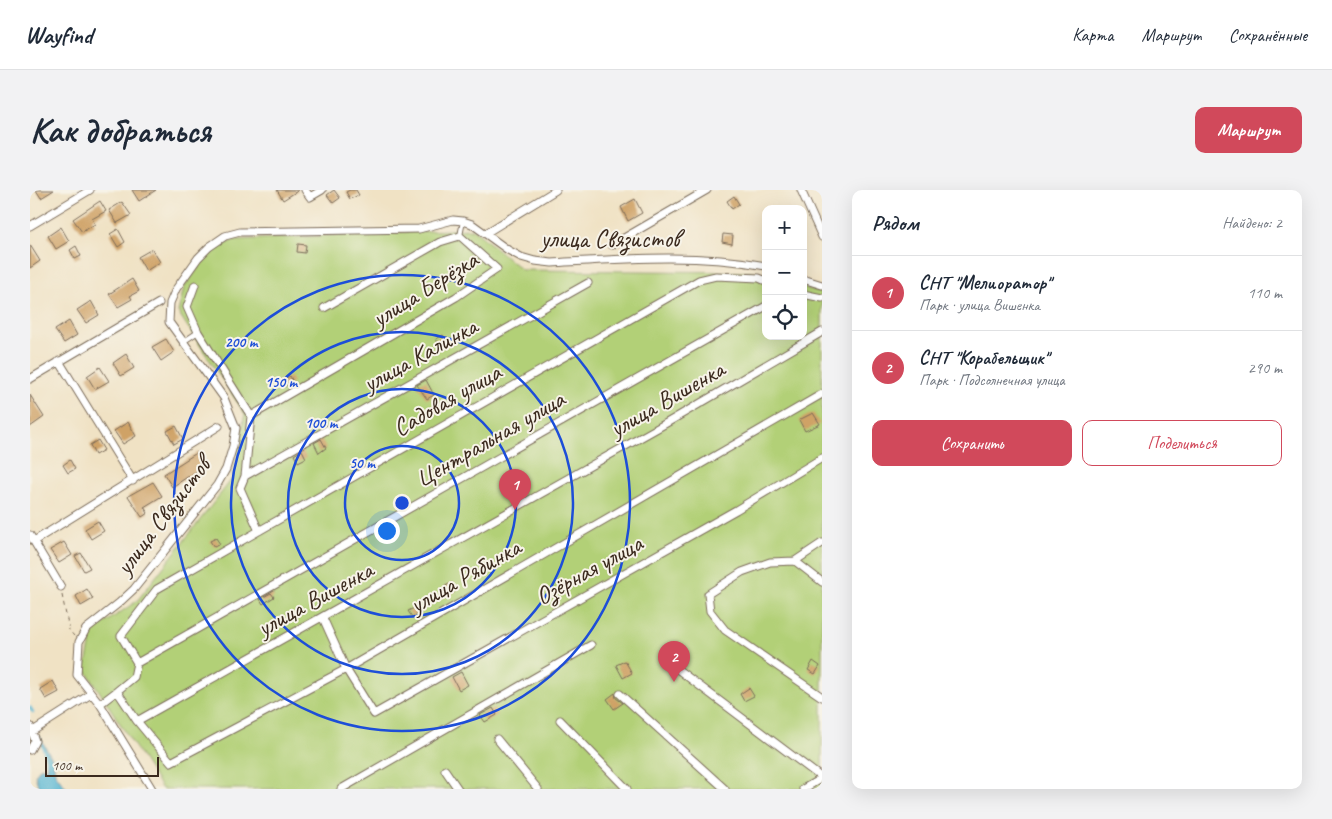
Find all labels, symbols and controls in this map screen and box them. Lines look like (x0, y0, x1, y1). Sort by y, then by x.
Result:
text: Wayfind (25, 20, 92, 50)
text: Карта (1072, 24, 1113, 46)
text: Маршрут (1141, 24, 1201, 46)
text: Сохранённые (1229, 24, 1307, 46)
button: Маршрут (1195, 107, 1302, 153)
text: Как добраться (30, 108, 211, 153)
map controls (762, 205, 807, 340)
button: + (762, 205, 807, 250)
text: Рядом (872, 210, 919, 236)
text: Найдено: 2 (1222, 213, 1282, 233)
street label: улица Связистов (538, 223, 686, 256)
street label: улица Берёзка (364, 243, 486, 336)
button: − (762, 250, 807, 295)
text: СНТ "Мелиоратор" (919, 271, 1050, 295)
text: 1 (884, 283, 892, 303)
text: 110 m (1248, 283, 1282, 303)
button: locate (762, 295, 807, 340)
text: Парк · улица Вишенка (919, 295, 1040, 315)
street label: улица Калинка (355, 309, 485, 401)
text: 200 m (225, 333, 259, 352)
text: СНТ "Корабельщик" (919, 346, 1048, 370)
street label: улица Вишенка (602, 352, 733, 446)
street label: Садовая улица (387, 355, 509, 444)
text: 2 (884, 358, 892, 378)
text: 290 m (1248, 358, 1282, 378)
text: Парк · Подсолнечная улица (919, 370, 1065, 390)
text: 150 m (265, 373, 299, 392)
street label: Центральная улица (409, 382, 572, 495)
text: 100 m (305, 414, 339, 433)
button: Сохранить (872, 420, 1072, 466)
button: Поделиться (1082, 420, 1282, 466)
street label: улица Связистов (107, 446, 222, 583)
text: 50 m (349, 454, 376, 473)
pin: 1 (499, 469, 531, 510)
centre of rings (393, 494, 411, 512)
your location (374, 518, 400, 544)
street label: Озёрная улица (530, 526, 650, 613)
street label: улица Рябинка (402, 530, 529, 622)
street label: улица Вишенка (250, 553, 381, 645)
pin: 2 (658, 641, 690, 682)
scale bar (45, 754, 159, 777)
text: 100 m (52, 757, 82, 774)

